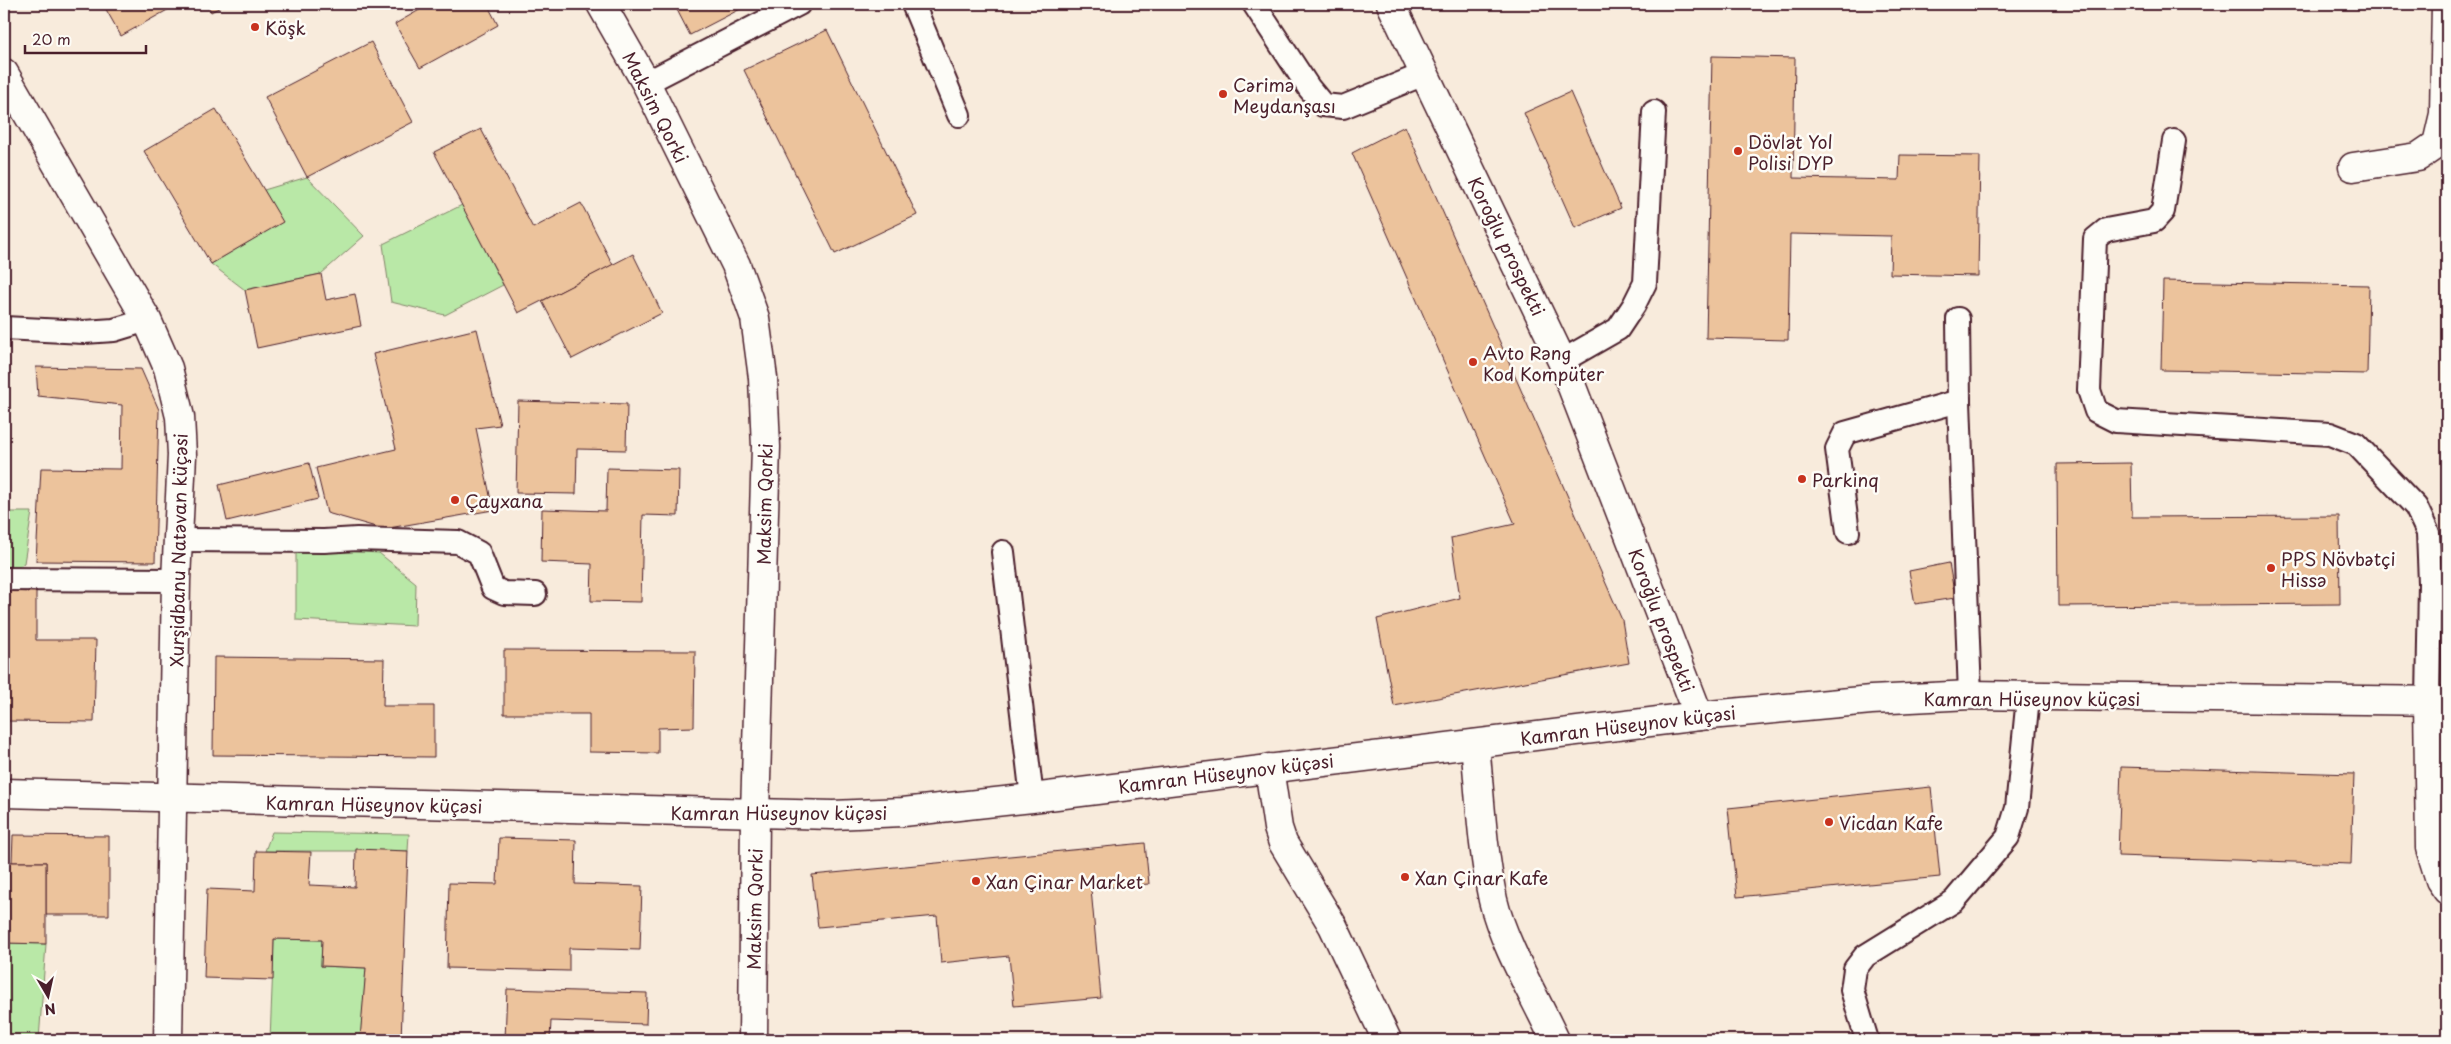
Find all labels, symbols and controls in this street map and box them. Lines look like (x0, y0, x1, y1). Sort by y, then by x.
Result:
place label: Köşk (265, 14, 306, 41)
marker: Köşk (249, 21, 261, 33)
scale bar (25, 22, 146, 54)
text: 20 m (32, 27, 71, 50)
street label: Maksim Qorki (616, 47, 696, 167)
place label: Cərimə Meydanşası (1233, 71, 1336, 119)
marker: Cərimə Meydanşası (1217, 88, 1229, 100)
place label: Dövlət Yol Polisi DYP (1748, 128, 1833, 176)
marker: Dövlət Yol Polisi DYP (1732, 145, 1744, 157)
street label: Koroğlu prospekti (1462, 172, 1552, 320)
place label: Avto Rəng Kod Kompüter (1483, 339, 1605, 387)
marker: Avto Rəng Kod Kompüter (1467, 356, 1479, 368)
street label: Xurşidbanu Natəvan küçəsi (162, 433, 194, 667)
street label: Maksim Qorki (749, 443, 779, 565)
place label: Parkinq (1812, 466, 1879, 493)
marker: Parkinq (1796, 473, 1808, 485)
place label: Çayxana (465, 487, 544, 514)
marker: Çayxana (449, 494, 461, 506)
street label: Koroğlu prospekti (1622, 544, 1702, 696)
place label: PPS Növbətçi Hissə (2281, 545, 2395, 593)
marker: PPS Növbətçi Hissə (2265, 562, 2277, 574)
street label: Kamran Hüseynov küçəsi (1924, 685, 2140, 712)
street label: Kamran Hüseynov küçəsi (1519, 698, 1737, 752)
street label: Kamran Hüseynov küçəsi (1117, 746, 1335, 800)
street label: Kamran Hüseynov küçəsi (265, 789, 483, 819)
street label: Kamran Hüseynov küçəsi (671, 799, 887, 826)
place label: Vicdan Kafe (1839, 809, 1943, 836)
marker: Vicdan Kafe (1823, 816, 1835, 828)
street label: Maksim Qorki (739, 848, 769, 970)
place label: Xan Çinar Kafe (1415, 864, 1548, 891)
place label: Xan Çinar Market (986, 868, 1143, 895)
marker: Xan Çinar Kafe (1399, 871, 1411, 883)
marker: Xan Çinar Market (970, 875, 982, 887)
north arrow (22, 972, 72, 1022)
text: N (43, 998, 57, 1021)

